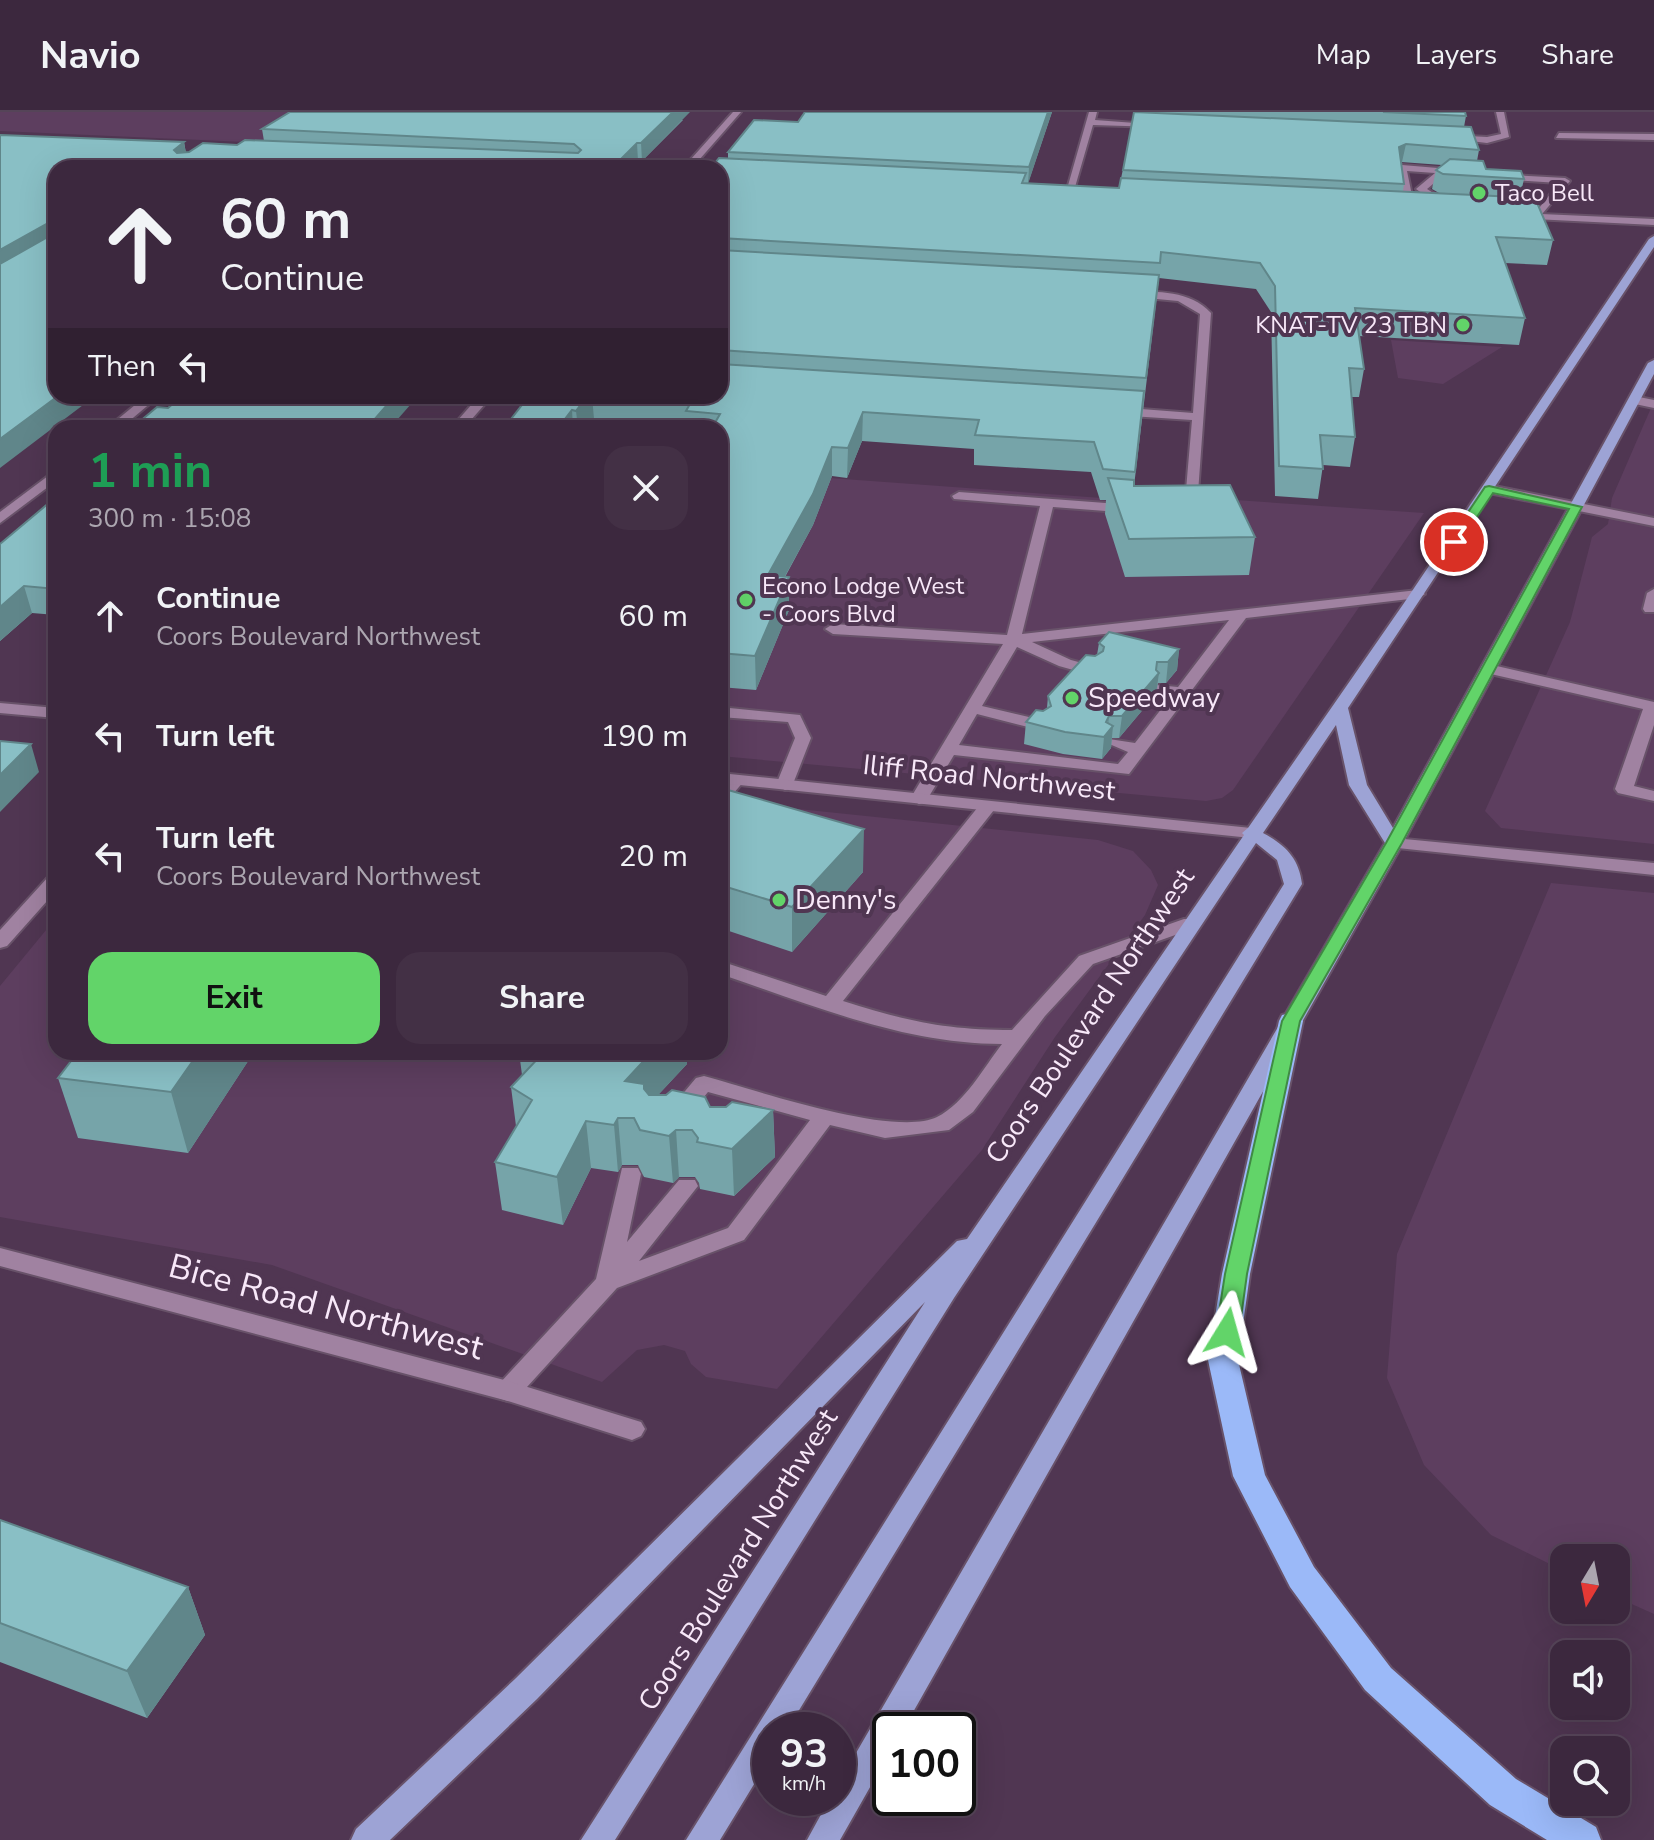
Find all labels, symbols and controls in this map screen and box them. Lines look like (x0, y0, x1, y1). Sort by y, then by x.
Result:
text: Navio (40, 30, 141, 81)
text: Map (1316, 36, 1371, 74)
text: Layers (1415, 36, 1497, 74)
text: Share (1541, 36, 1614, 74)
place label: Taco Bell (1495, 177, 1594, 209)
text: 60 m (220, 181, 351, 258)
marker: Taco Bell (1470, 184, 1488, 202)
icon: ahead (88, 192, 192, 296)
text: Continue (220, 254, 364, 303)
place label: KNAT-TV 23 TBN (1255, 309, 1447, 341)
marker: KNAT-TV 23 TBN (1454, 316, 1472, 334)
icon: left (172, 344, 216, 388)
text: Then (88, 346, 156, 387)
text: 1 min (88, 438, 212, 504)
button: close (604, 446, 688, 530)
text: 300 m · 15:08 (88, 501, 251, 536)
pin (1420, 508, 1488, 576)
icon: arrive (1432, 520, 1476, 564)
place label: Econo Lodge West - Coors Blvd (762, 570, 965, 630)
text: Continue (156, 578, 281, 619)
marker: Econo Lodge West - Coors Blvd (737, 591, 755, 609)
icon: ahead (88, 594, 132, 638)
text: 60 m (619, 596, 688, 637)
text: Coors Boulevard Northwest (156, 619, 480, 654)
place label: Speedway (1088, 679, 1221, 717)
marker: Speedway (1063, 689, 1081, 707)
icon: left (88, 714, 132, 758)
text: Turn left (156, 716, 274, 757)
text: 190 m (601, 716, 688, 757)
street label: Iliff Road Northwest (861, 746, 1117, 810)
text: Turn left (156, 818, 274, 859)
icon: left (88, 834, 132, 878)
text: 20 m (619, 836, 688, 877)
text: Coors Boulevard Northwest (156, 859, 480, 894)
street label: Coors Boulevard Northwest (977, 861, 1203, 1171)
place label: Denny's (795, 881, 896, 919)
marker: Denny's (770, 891, 788, 909)
button: Exit (88, 952, 380, 1044)
button: Share (396, 952, 688, 1044)
street label: Bice Road Northwest (164, 1243, 489, 1371)
position arrow (1185, 1290, 1269, 1374)
street label: Coors Boulevard Northwest (629, 1402, 847, 1718)
north arrow (1550, 1544, 1630, 1624)
map controls (1550, 1544, 1630, 1816)
button: sound (1550, 1640, 1630, 1720)
speed limit sign: 100 (872, 1712, 976, 1816)
text: 93 (780, 1727, 828, 1781)
button: search (1550, 1736, 1630, 1816)
text: km/h (782, 1770, 826, 1797)

